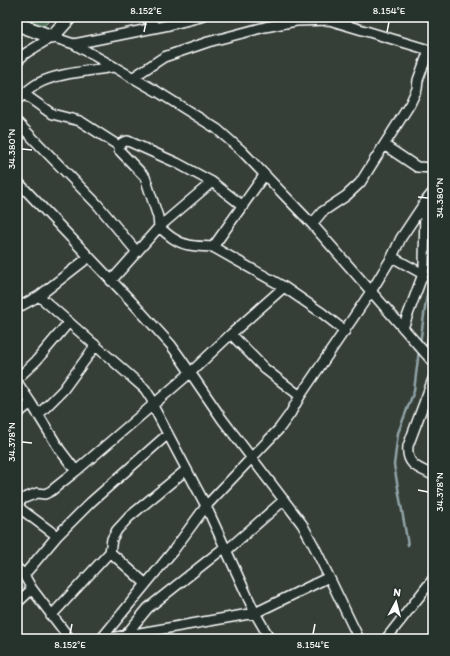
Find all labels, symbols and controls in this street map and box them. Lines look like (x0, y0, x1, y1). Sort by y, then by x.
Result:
text: 8.152°E (130, 4, 162, 17)
text: 8.154°E (373, 4, 406, 17)
text: 34.380°N (5, 128, 18, 169)
text: 34.380°N (433, 177, 446, 218)
text: 34.378°N (5, 422, 18, 462)
text: 34.378°N (433, 472, 446, 512)
north arrow (376, 582, 416, 622)
text: N (393, 586, 402, 599)
text: 8.152°E (54, 638, 86, 651)
text: 8.154°E (297, 638, 330, 651)

